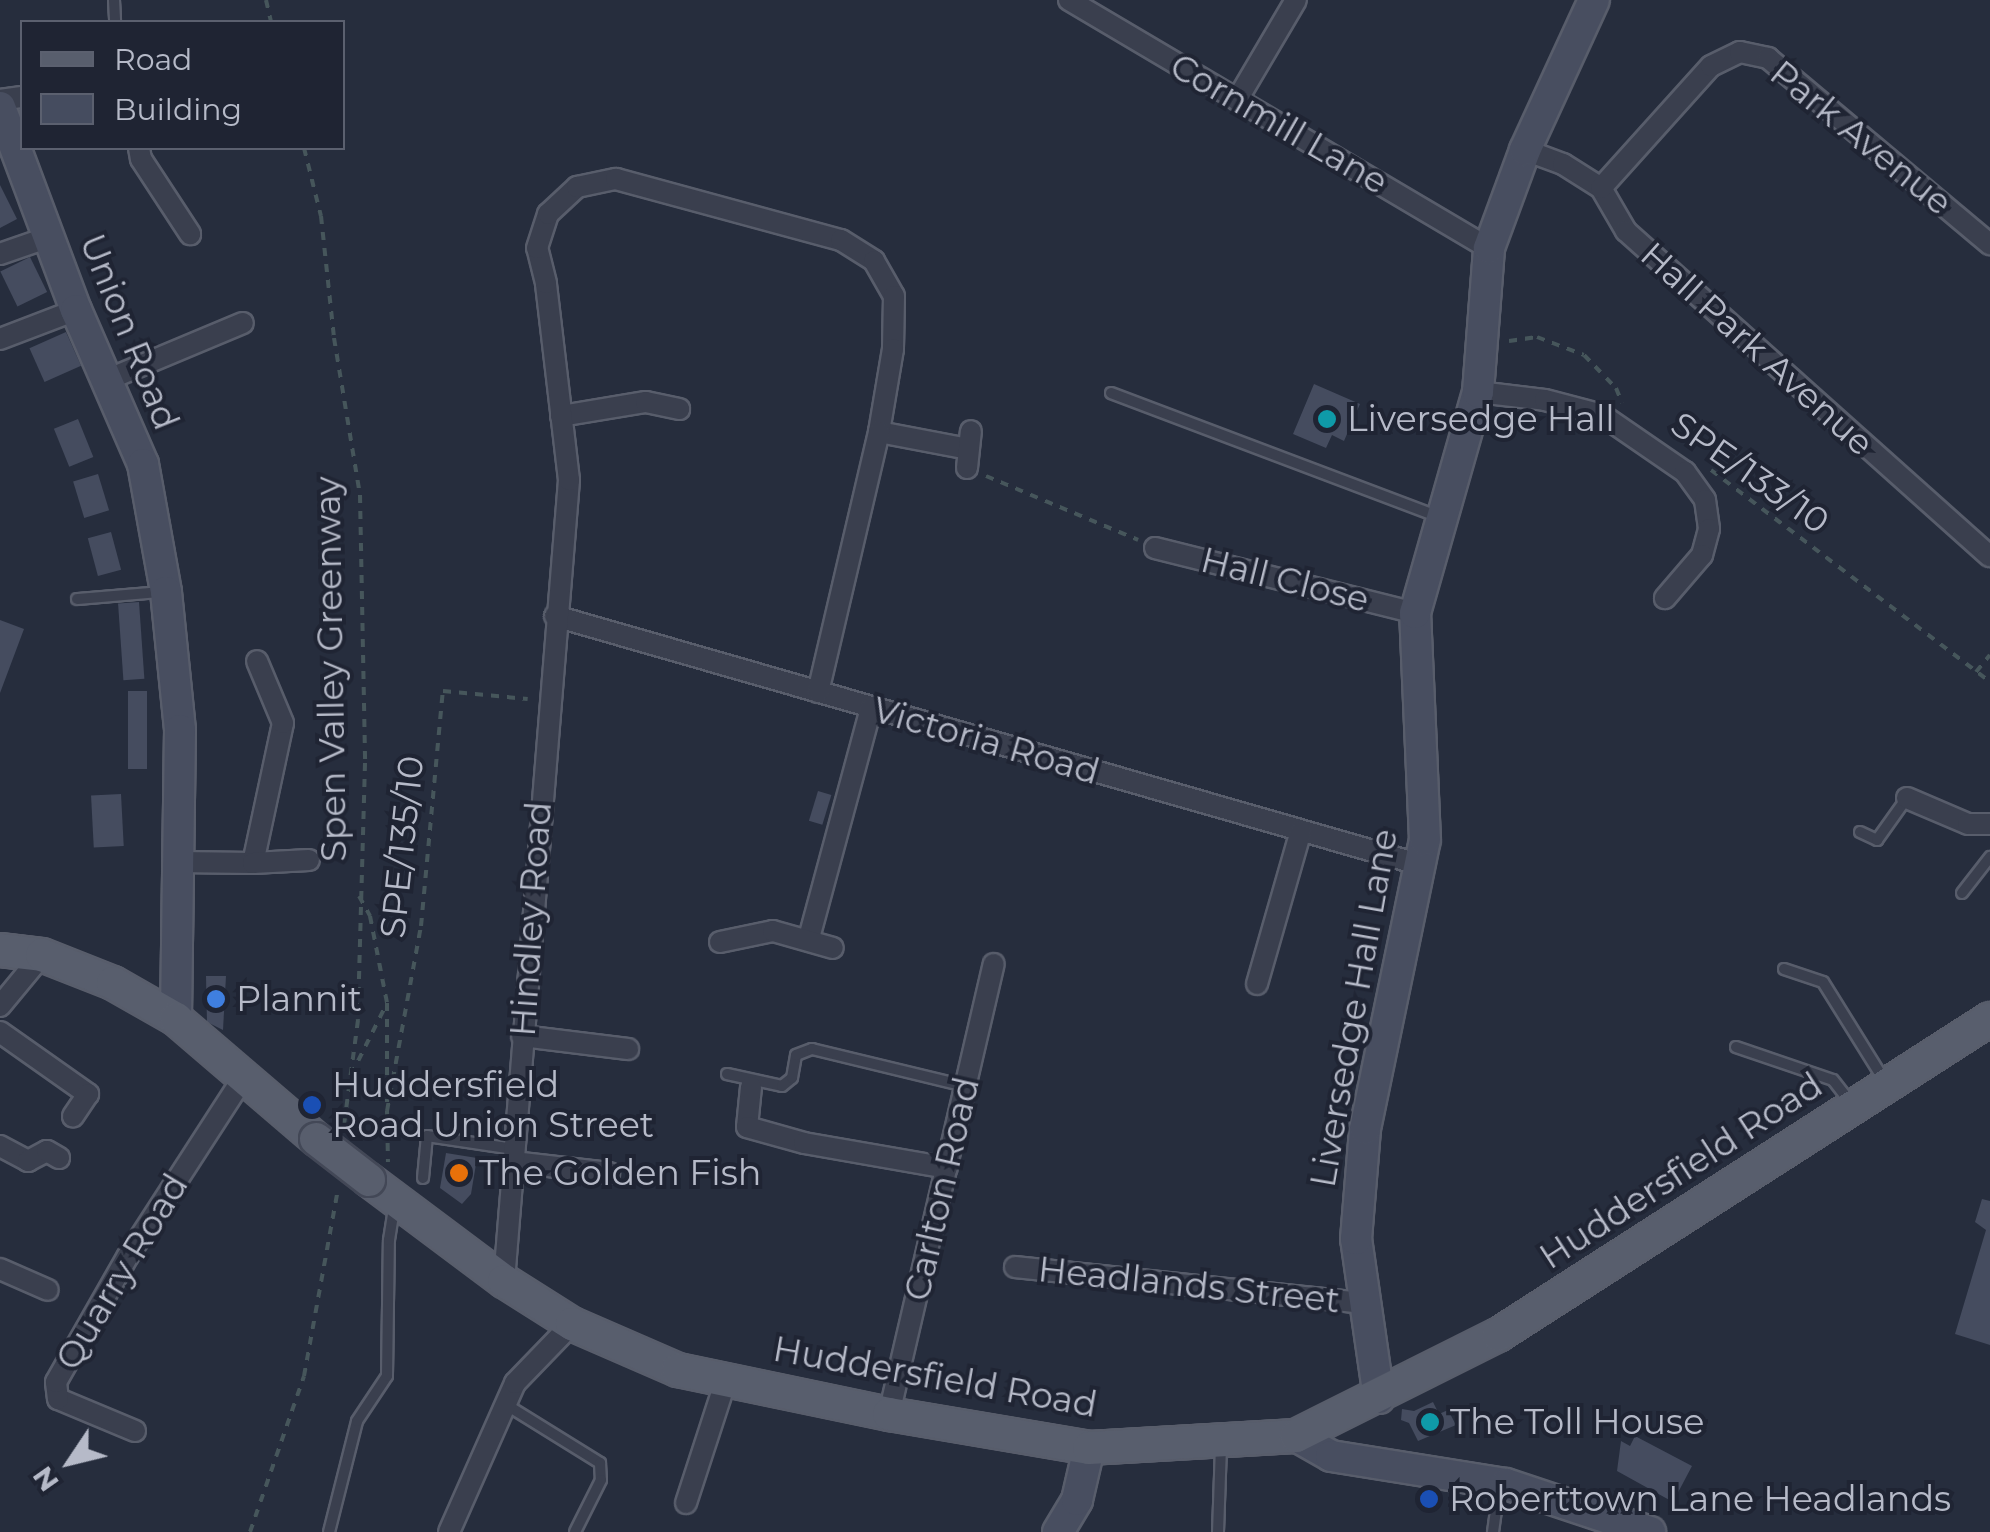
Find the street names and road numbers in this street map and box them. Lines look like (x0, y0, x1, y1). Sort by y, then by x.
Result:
street label: Cornmill Lane (1163, 45, 1395, 203)
street label: Park Avenue (1762, 52, 1960, 224)
street label: Union Road (71, 228, 187, 436)
street label: Hall Park Avenue (1632, 234, 1882, 464)
street label: SPE/133/10 (1663, 403, 1837, 543)
street label: Spen Valley Greenway (307, 476, 355, 862)
street label: Hall Close (1197, 539, 1373, 621)
street label: Victoria Road (868, 689, 1104, 793)
street label: SPE/135/10 (372, 754, 432, 940)
street label: Hindley Road (502, 800, 560, 1038)
street label: Liversedge Hall Lane (1302, 826, 1406, 1190)
street label: Huddersfield Road (1532, 1064, 1830, 1278)
street label: Carlton Road (896, 1073, 988, 1305)
street label: Quarry Road (47, 1167, 197, 1377)
street label: Headlands Street (1036, 1248, 1342, 1322)
street label: Huddersfield Road (770, 1328, 1100, 1426)

